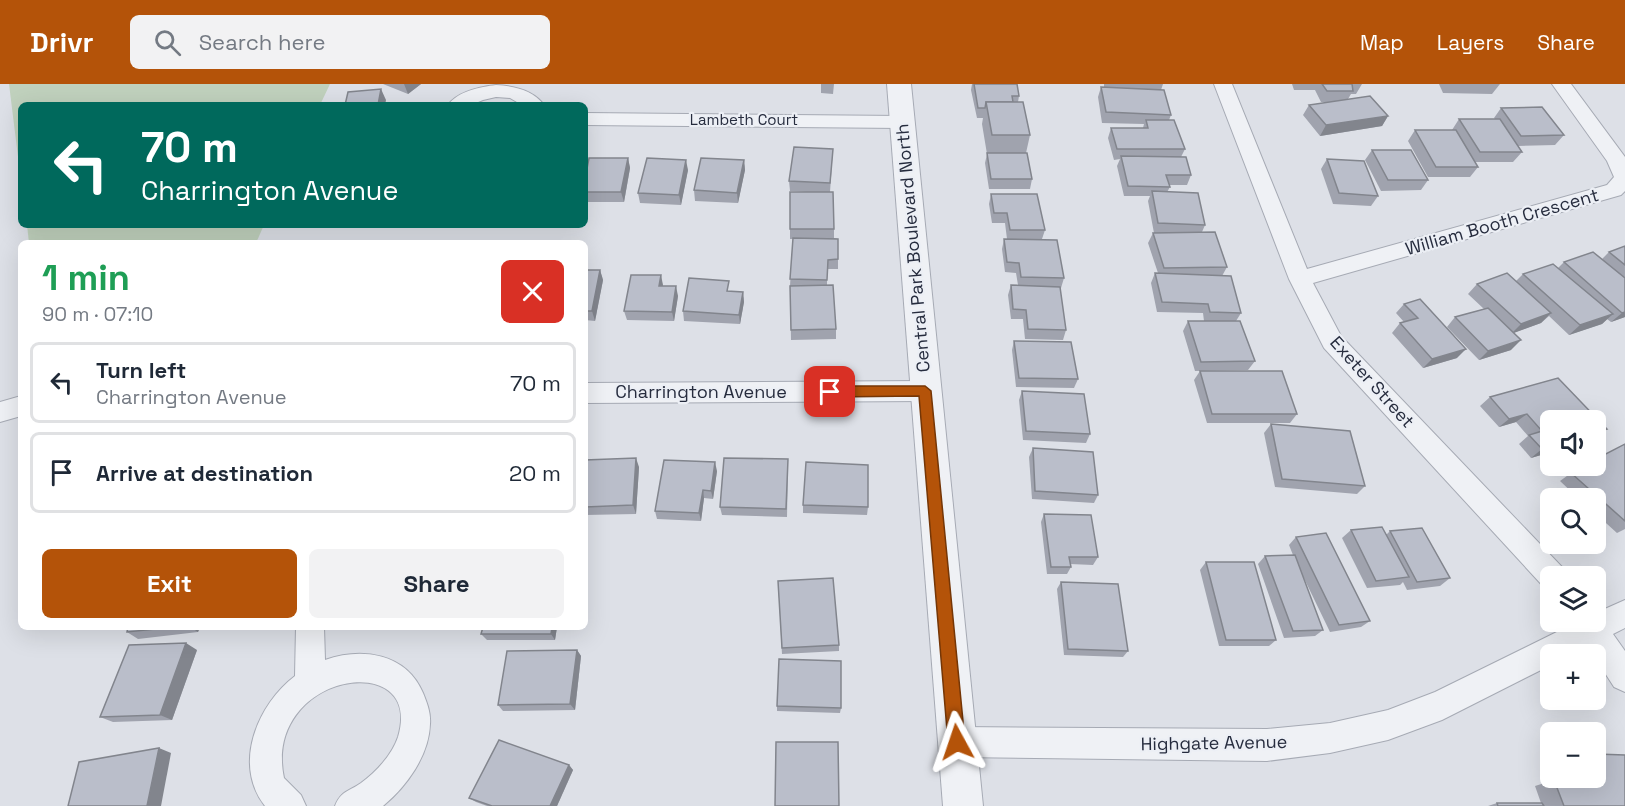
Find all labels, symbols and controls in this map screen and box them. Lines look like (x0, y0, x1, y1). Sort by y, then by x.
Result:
search box (130, 15, 550, 69)
text: Drivr (30, 24, 94, 60)
icon: search (151, 26, 184, 59)
text: Search here (199, 28, 325, 56)
text: Map (1360, 29, 1404, 56)
text: Layers (1437, 29, 1504, 56)
text: Share (1537, 29, 1595, 56)
street label: Lambeth Court (690, 110, 798, 129)
text: 70 m (141, 121, 238, 174)
street label: Central Park Boulevard North (890, 123, 935, 373)
icon: left (42, 126, 120, 204)
text: Charrington Avenue (141, 173, 398, 208)
street label: William Booth Crescent (1402, 183, 1601, 260)
text: 1 min (42, 255, 130, 301)
button: close (501, 260, 564, 323)
text: 90 m · 07:10 (42, 301, 153, 327)
street label: Exeter Street (1325, 331, 1420, 432)
text: Turn left (96, 356, 186, 384)
icon: left (45, 366, 78, 399)
pin (804, 366, 855, 417)
text: 70 m (510, 369, 561, 397)
icon: arrive (813, 375, 846, 408)
street label: Charrington Avenue (615, 380, 787, 403)
text: Charrington Avenue (96, 384, 287, 410)
map controls (1540, 410, 1606, 788)
button: sound (1540, 410, 1606, 476)
icon: arrive (45, 456, 78, 489)
text: Arrive at destination (96, 459, 313, 487)
text: 20 m (509, 459, 561, 487)
button: search (1540, 488, 1606, 554)
button: Exit (42, 549, 297, 618)
button: Share (309, 549, 564, 618)
button: layers (1540, 566, 1606, 632)
button: + (1540, 644, 1606, 710)
position arrow (925, 710, 989, 774)
button: − (1540, 722, 1606, 788)
street label: Highgate Avenue (1140, 730, 1288, 755)

